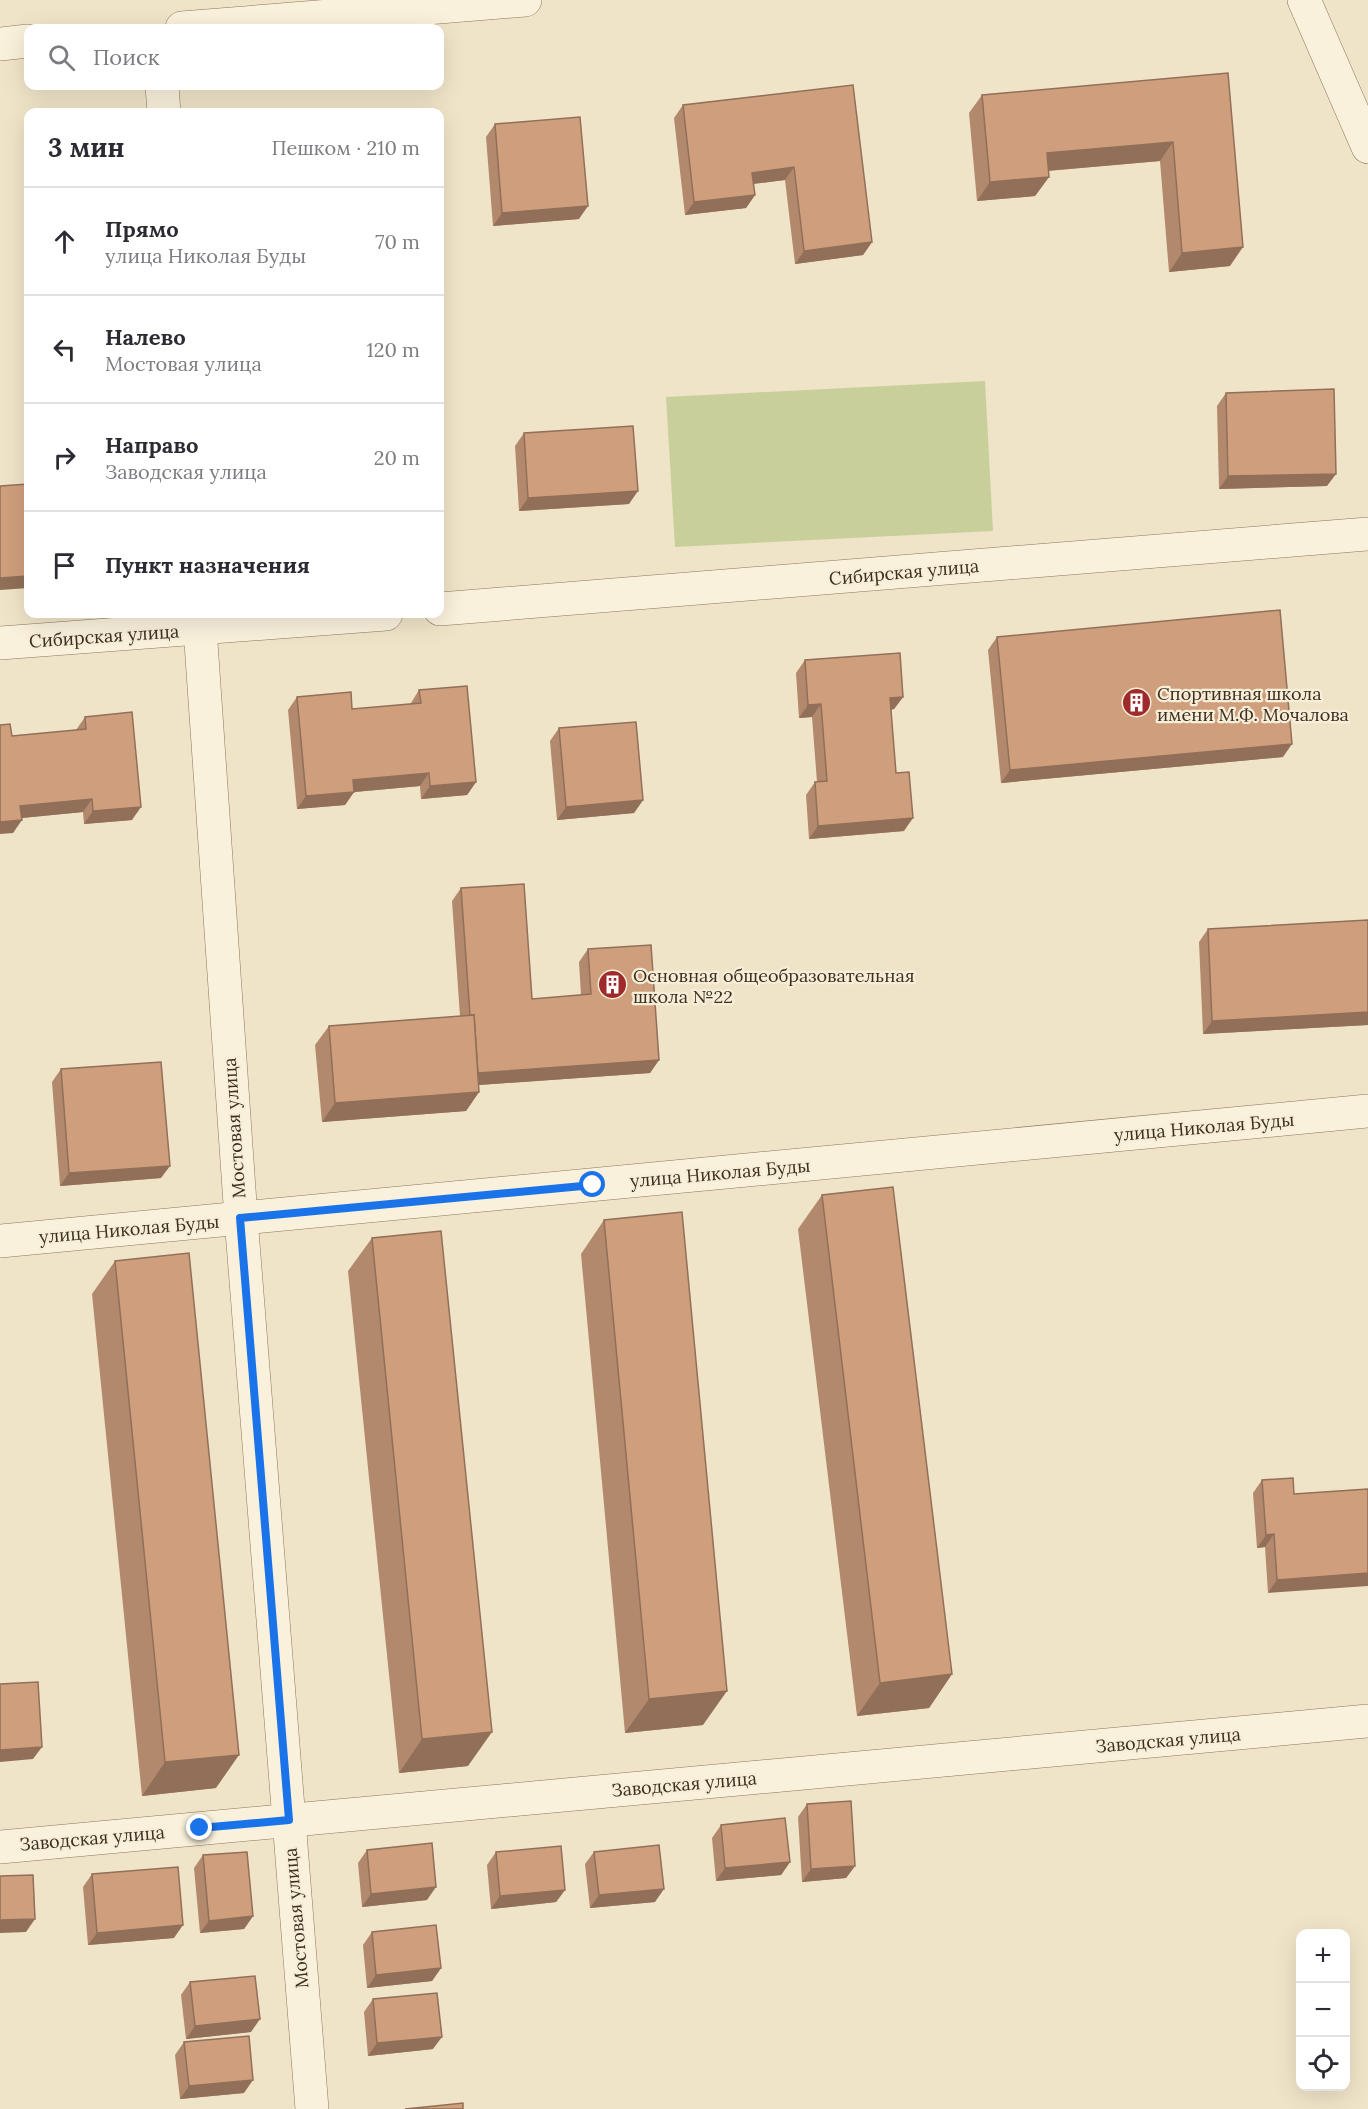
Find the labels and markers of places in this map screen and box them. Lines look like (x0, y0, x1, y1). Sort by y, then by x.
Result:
place label: Спортивная школа имени М.Ф. Мочалова (1157, 682, 1349, 726)
building icon: Спортивная школа имени М.Ф. Мочалова (1120, 687, 1152, 719)
place label: Основная общеобразовательная школа №22 (633, 964, 915, 1008)
building icon: Основная общеобразовательная школа №22 (596, 969, 628, 1001)

